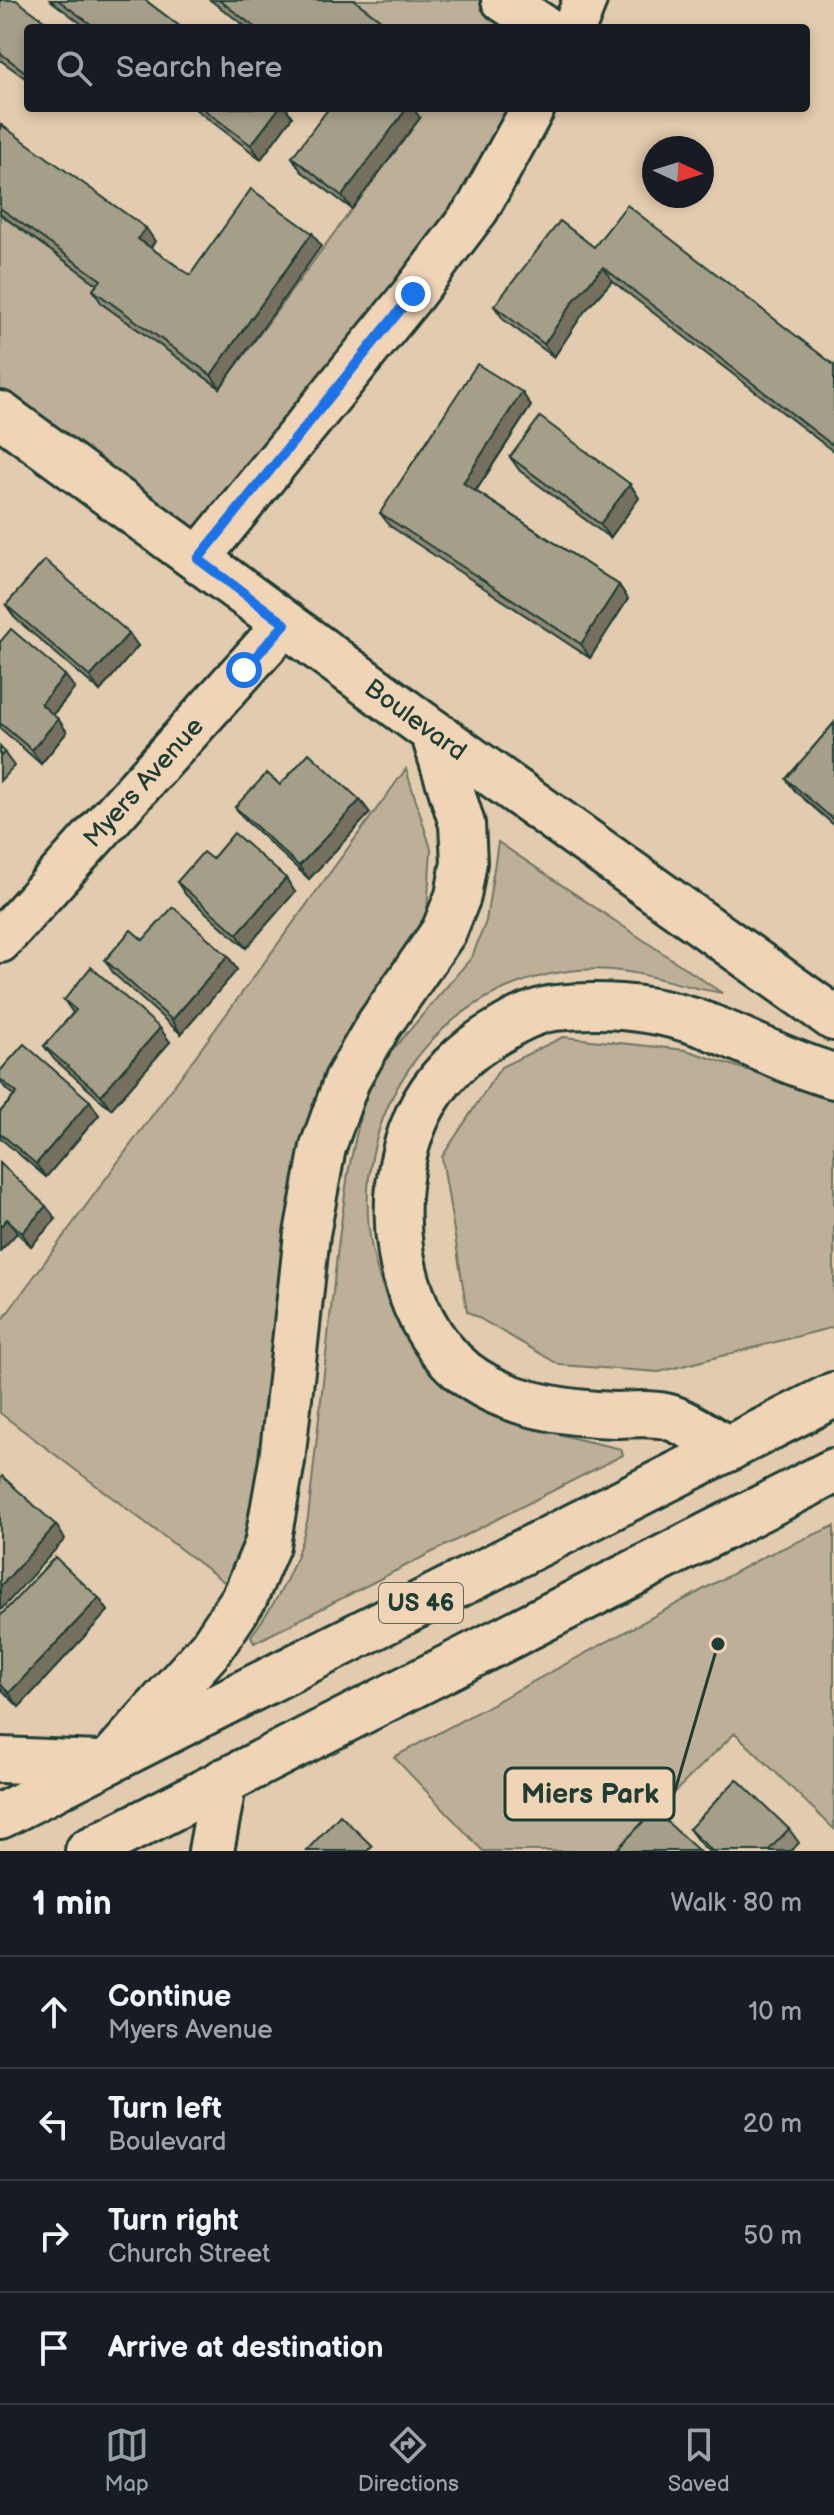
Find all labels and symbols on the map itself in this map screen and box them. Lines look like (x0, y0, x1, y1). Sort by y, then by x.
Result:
north arrow (642, 136, 714, 208)
route end (395, 276, 431, 312)
route start (226, 652, 262, 688)
street label: Boulevard (358, 673, 472, 768)
street label: Myers Avenue (78, 711, 211, 854)
road number: US 46 (379, 1583, 463, 1623)
callout: Miers Park (505, 1768, 674, 1820)
text: Miers Park (521, 1778, 659, 1811)

